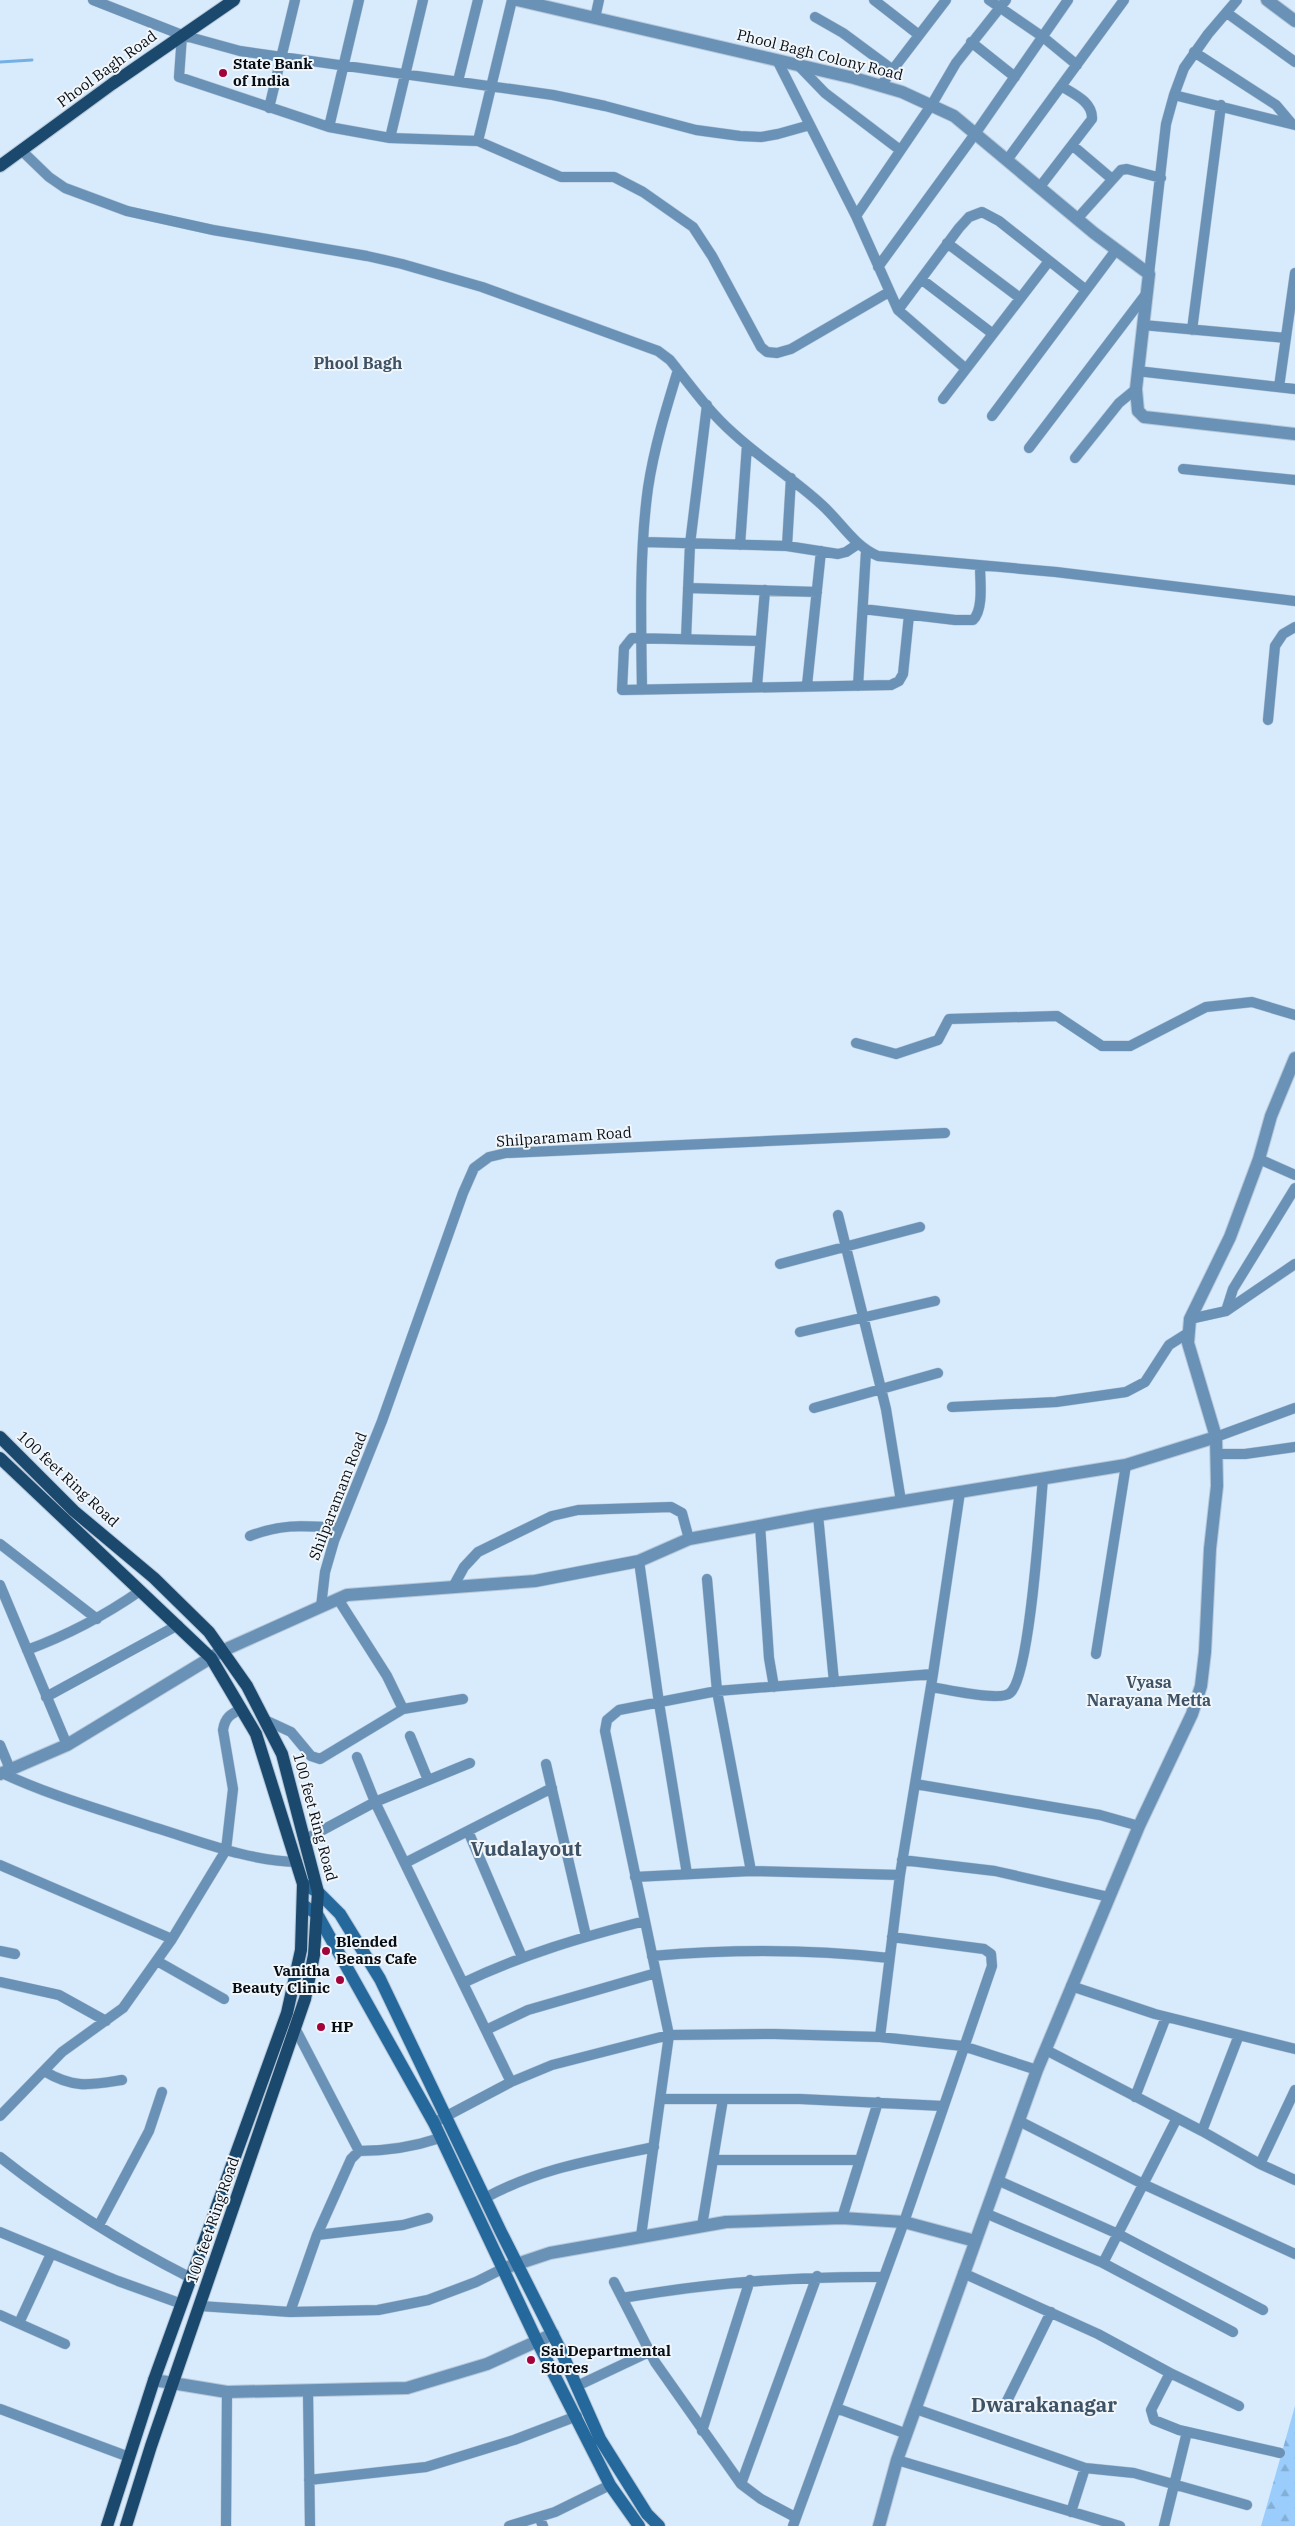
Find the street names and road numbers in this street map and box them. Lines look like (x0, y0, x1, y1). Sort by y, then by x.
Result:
street label: Phool Bagh Colony Road (735, 25, 905, 84)
street label: Phool Bagh Road (53, 26, 160, 111)
street label: Shilparamam Road (496, 1122, 632, 1151)
street label: 100 feet Ring Road (14, 1427, 123, 1531)
street label: Shilparamam Road (304, 1429, 371, 1563)
street label: 100 feet Ring Road (289, 1751, 342, 1883)
street label: 100 feet Ring Road (182, 2154, 243, 2285)

